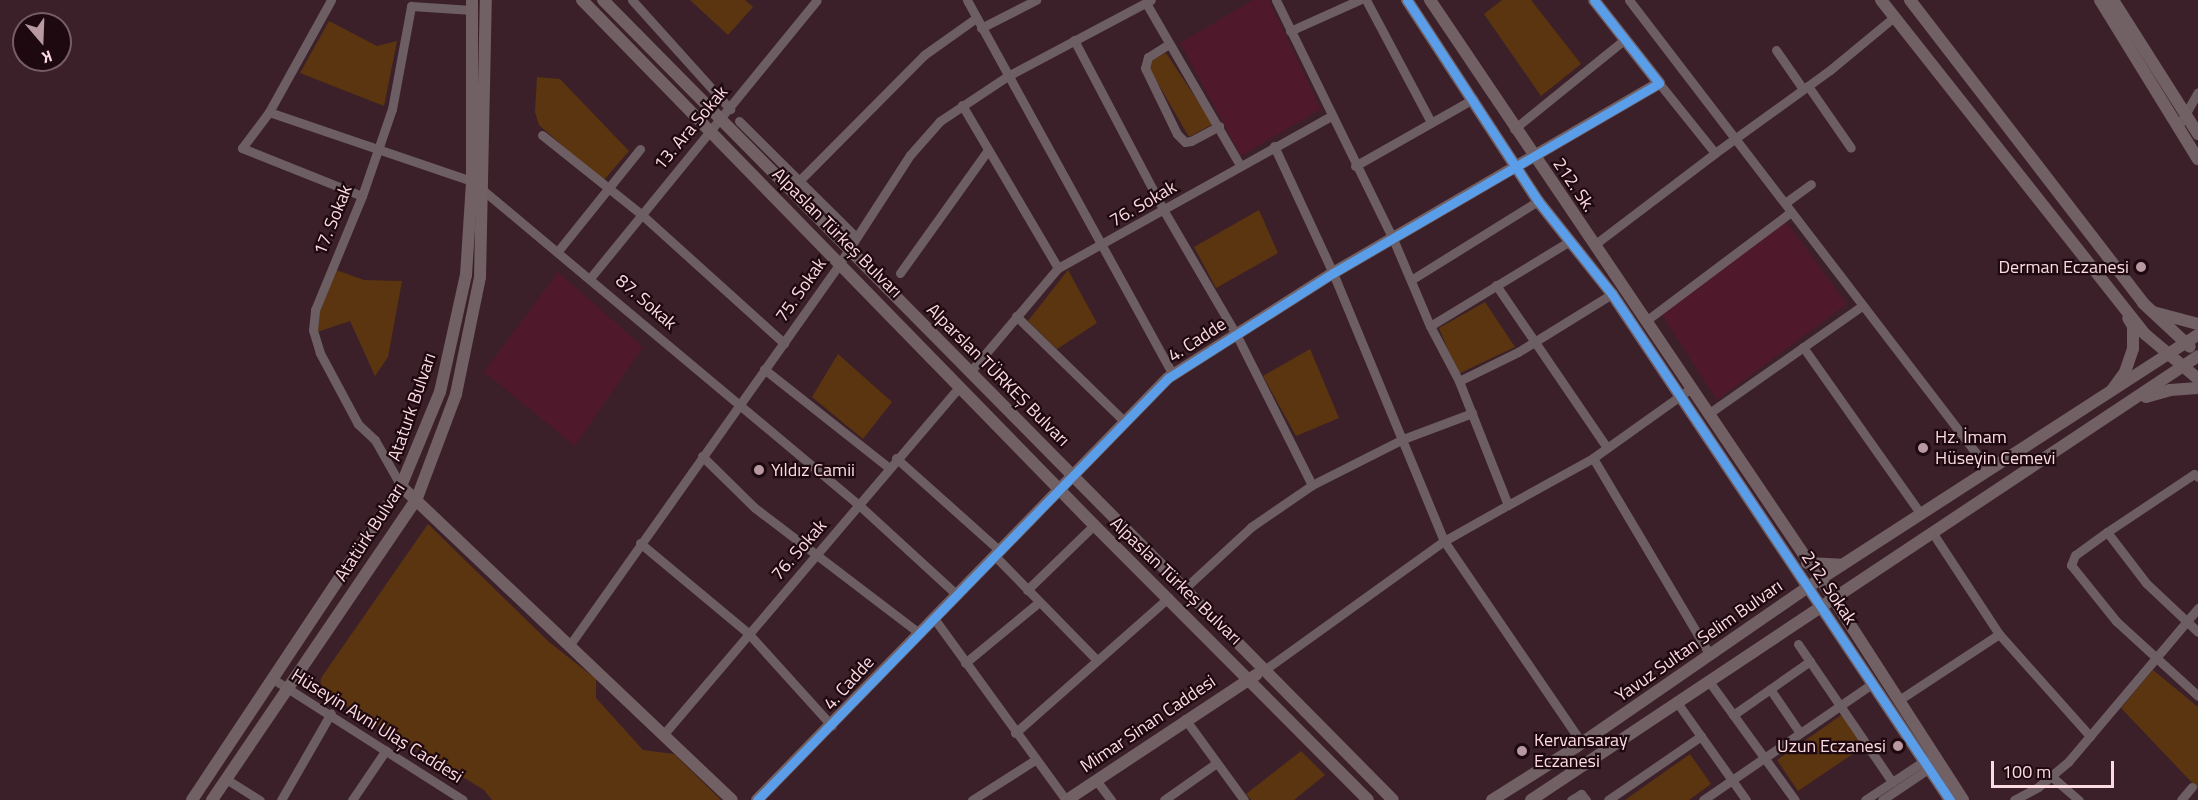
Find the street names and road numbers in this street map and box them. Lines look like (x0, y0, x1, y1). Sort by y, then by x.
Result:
street label: 13. Ara Sokak (649, 81, 733, 175)
street label: 212. Sk. (1548, 154, 1600, 216)
street label: Alpaslan Türkeş Bulvarı (768, 164, 906, 302)
street label: 76. Sokak (1106, 176, 1180, 232)
street label: 17. Sokak (309, 182, 357, 258)
street label: 75. Sokak (771, 254, 831, 326)
street label: 87. Sokak (611, 270, 681, 334)
street label: Alparslan TÜRKEŞ Bulvarı (922, 299, 1074, 451)
street label: 4. Cadde (1164, 313, 1230, 367)
street label: Ataturk Bulvarı (383, 350, 441, 464)
street label: Atatürk Bulvarı (330, 479, 410, 585)
street label: Alpaslan Türkeş Bulvarı (1106, 513, 1246, 649)
street label: 76. Sokak (767, 515, 831, 585)
street label: 212. Sokak (1797, 547, 1861, 629)
street label: Yavuz Sultan Selim Bulvarı (1611, 575, 1787, 707)
street label: 4. Cadde (819, 652, 879, 714)
street label: Hüseyin Avni Ulaş Caddesi (287, 664, 467, 788)
street label: Mimar Sinan Caddesi (1076, 671, 1220, 777)

